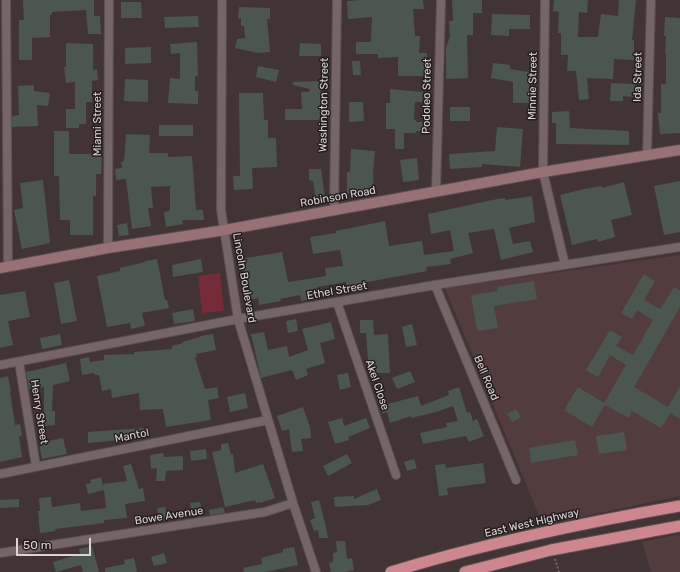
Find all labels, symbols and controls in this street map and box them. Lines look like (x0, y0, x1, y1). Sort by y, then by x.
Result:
street label: Minnie Street (526, 52, 540, 120)
street label: Ida Street (631, 52, 645, 102)
street label: Washington Street (317, 58, 331, 152)
street label: Podoleo Street (420, 58, 434, 134)
street label: Miami Street (91, 92, 105, 156)
street label: Robinson Road (299, 184, 377, 210)
street label: Lincoln Boulevard (230, 232, 258, 324)
street label: Ethel Street (306, 279, 368, 303)
street label: Bell Road (471, 354, 501, 402)
street label: Akel Close (362, 358, 392, 412)
street label: Henry Street (27, 379, 51, 445)
street label: Mantol (114, 426, 150, 446)
street label: Bowe Avenue (134, 504, 204, 528)
street label: East West Highway (483, 506, 581, 540)
scale bar (18, 530, 93, 556)
text: 50 m (23, 538, 51, 552)

